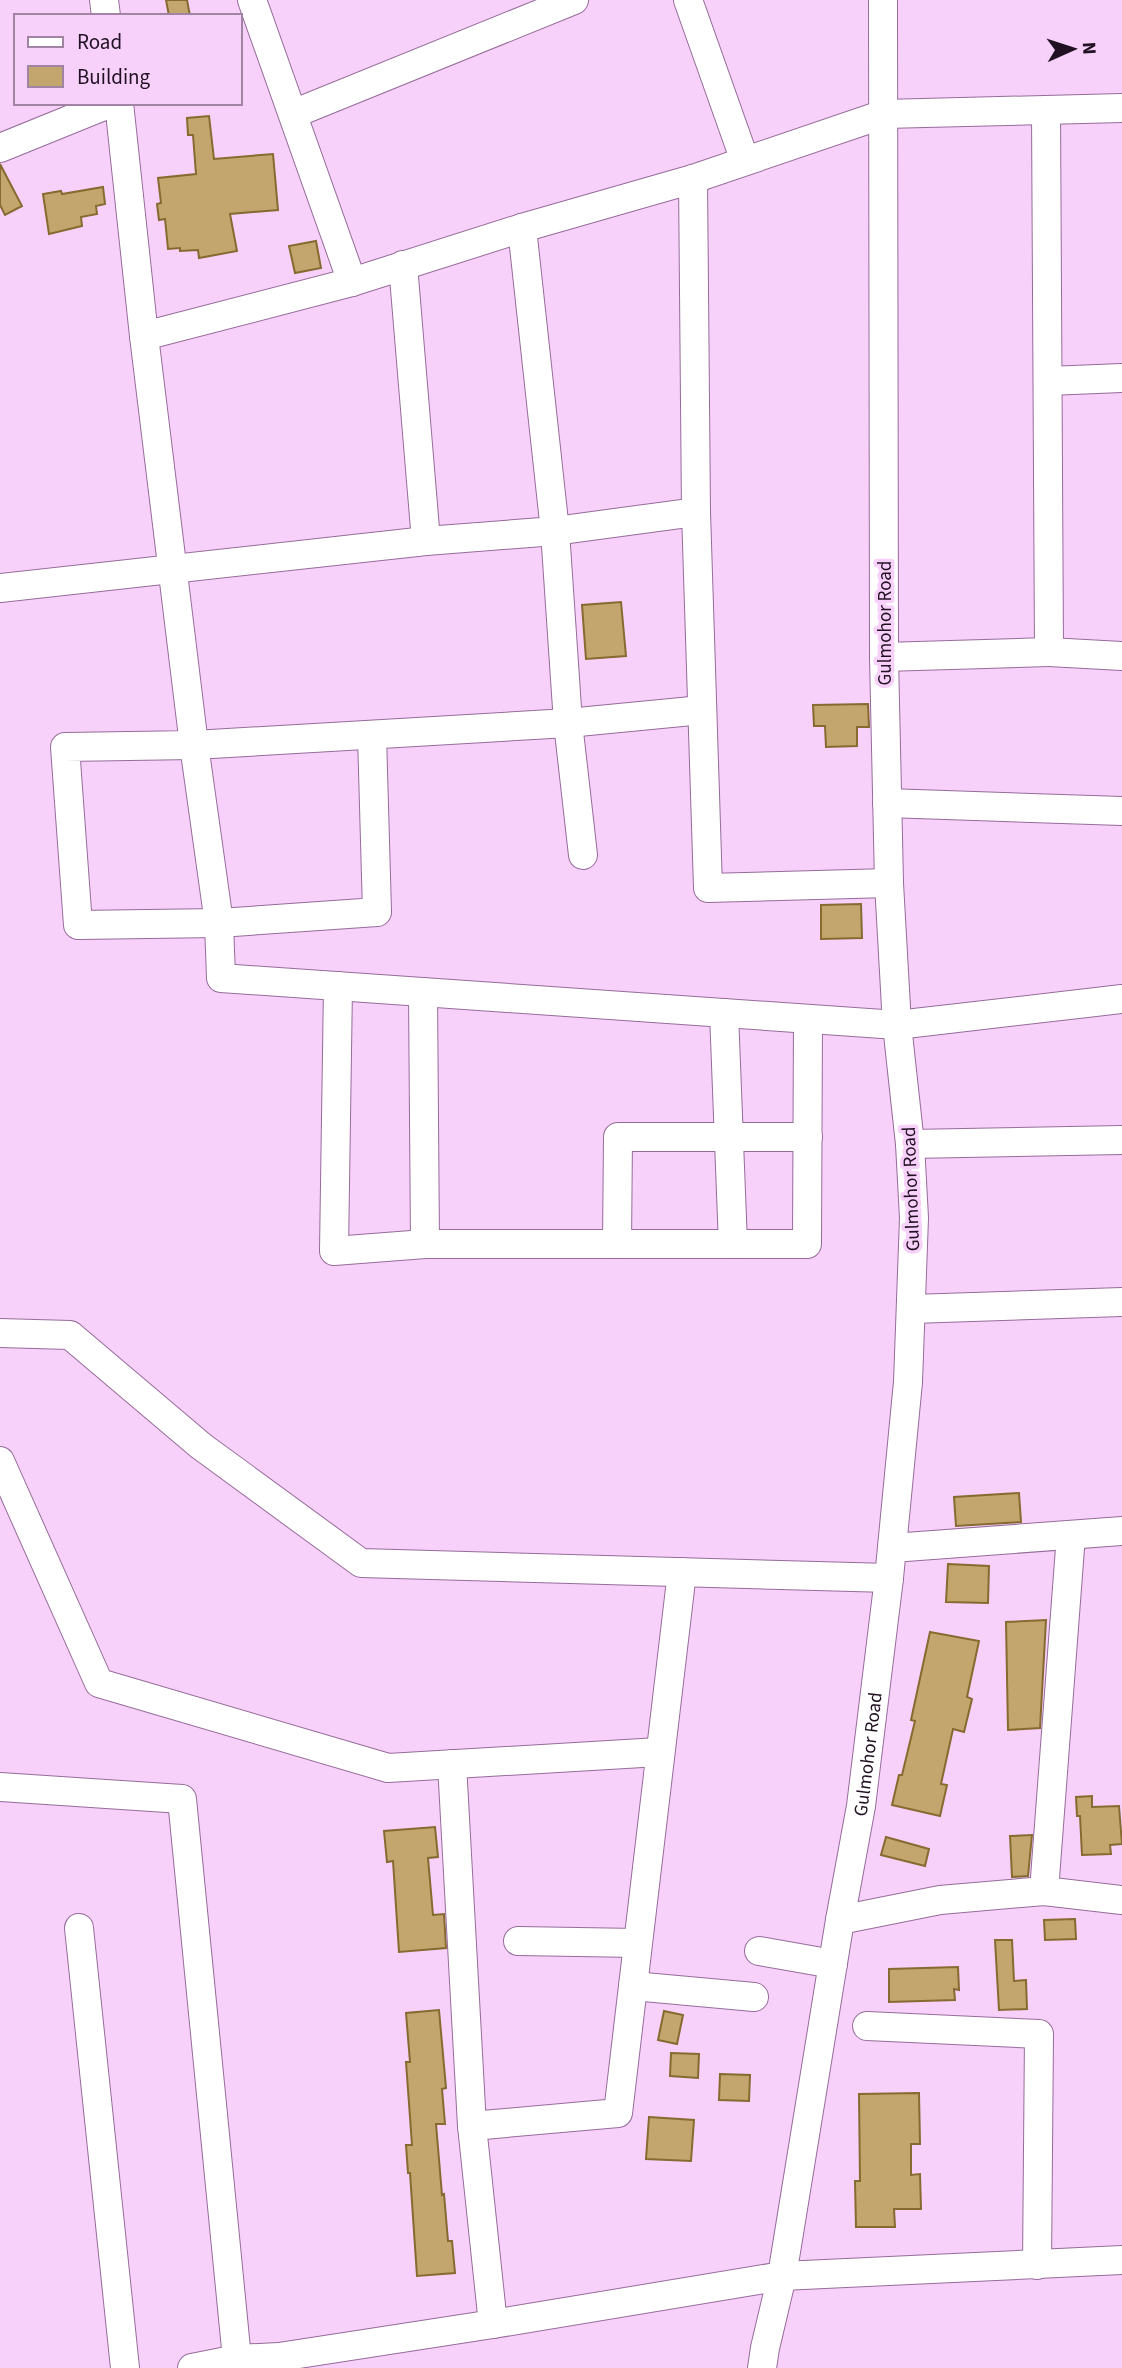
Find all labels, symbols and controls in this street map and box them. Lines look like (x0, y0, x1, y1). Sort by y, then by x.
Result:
legend (14, 14, 242, 105)
north arrow (1038, 14, 1108, 84)
text: Road (77, 27, 122, 57)
text: N (1075, 41, 1102, 55)
text: Building (77, 62, 151, 92)
street label: Gulmohor Road (872, 561, 899, 685)
street label: Gulmohor Road (896, 1126, 927, 1252)
street label: Gulmohor Road (847, 1691, 890, 1819)

